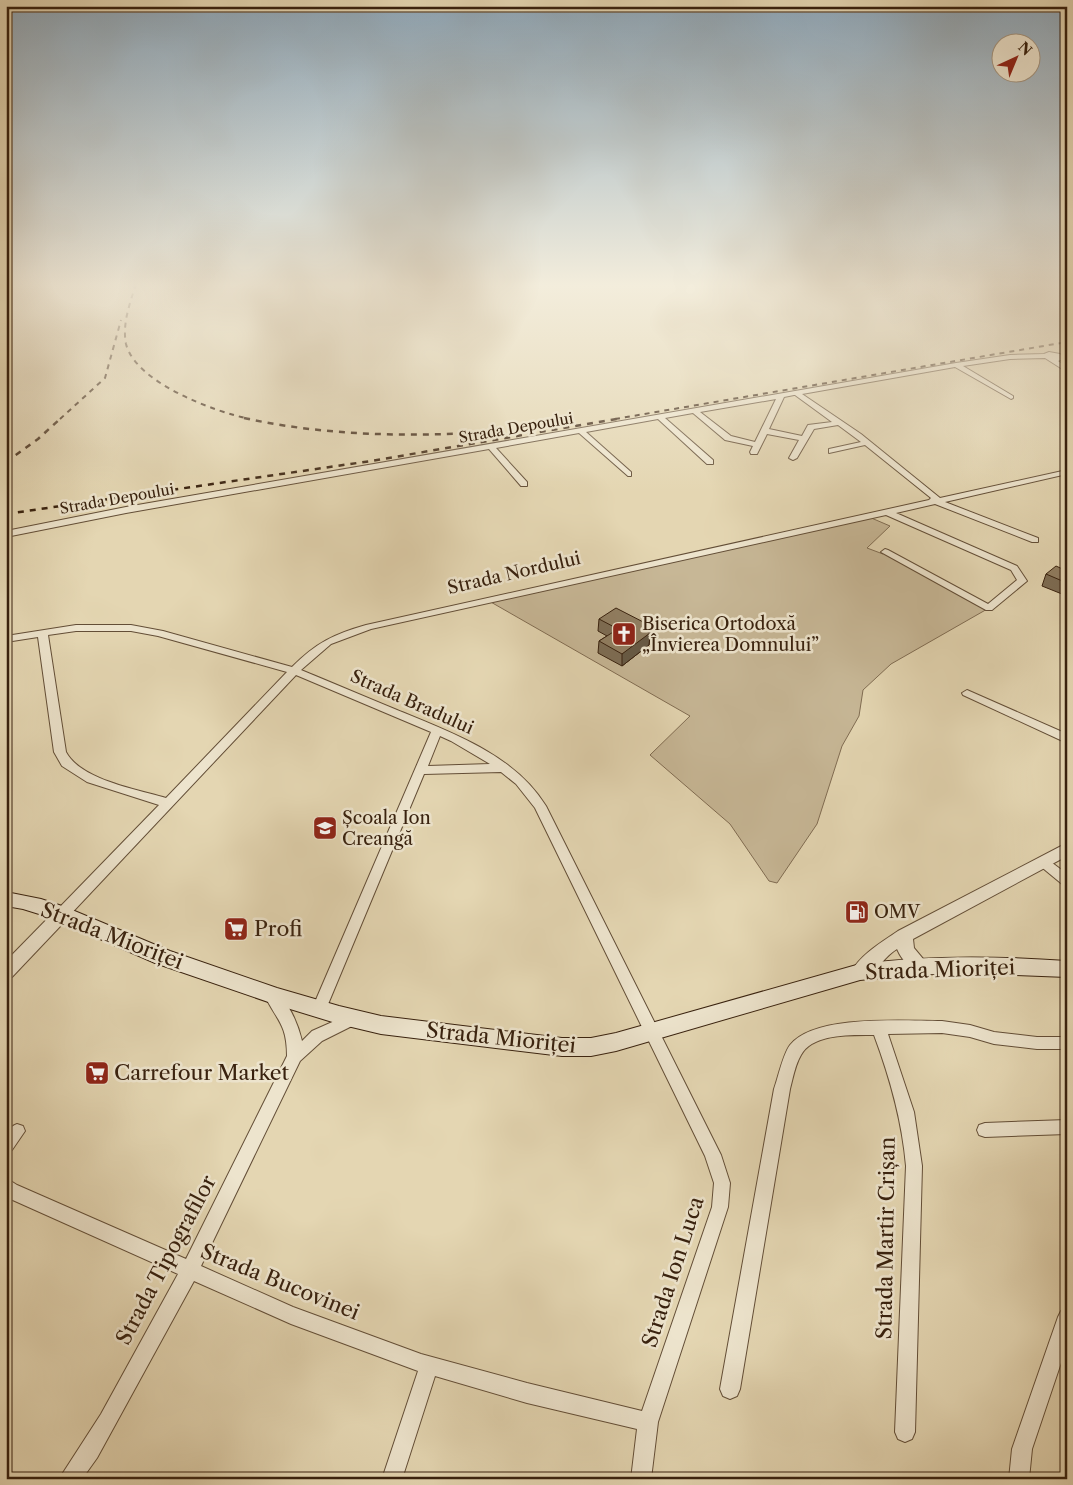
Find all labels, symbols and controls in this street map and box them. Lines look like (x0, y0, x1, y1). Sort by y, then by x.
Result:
north arrow (990, 32, 1040, 82)
text: N (1014, 38, 1036, 59)
street label: Strada Depoului (457, 408, 575, 447)
street label: Strada Depoului (58, 479, 176, 518)
street label: Strada Nordului (445, 547, 583, 599)
place label: Biserica Ortodoxă „Învierea Domnului” (642, 613, 819, 656)
church icon: Biserica Ortodoxă „Învierea Domnului” (611, 621, 637, 647)
street label: Strada Bradului (347, 665, 478, 739)
place label: Școala Ion Creangă (342, 807, 431, 850)
school or university icon: Școala Ion Creangă (312, 815, 338, 841)
street label: Strada Mioriței (38, 897, 187, 974)
fuel station icon: OMV (844, 899, 870, 925)
place label: OMV (874, 901, 921, 923)
supermarket icon: Profi (223, 916, 249, 942)
place label: Profi (254, 916, 303, 941)
street label: Strada Mioriței (864, 954, 1016, 985)
street label: Strada Mioriței (425, 1017, 577, 1058)
supermarket icon: Carrefour Market (84, 1060, 110, 1086)
place label: Carrefour Market (114, 1060, 290, 1085)
street label: Strada Martir Crișan (871, 1136, 900, 1340)
street label: Strada Tipografilor (110, 1171, 221, 1349)
street label: Strada Ion Luca (636, 1193, 709, 1350)
street label: Strada Bucovinei (197, 1238, 363, 1325)

